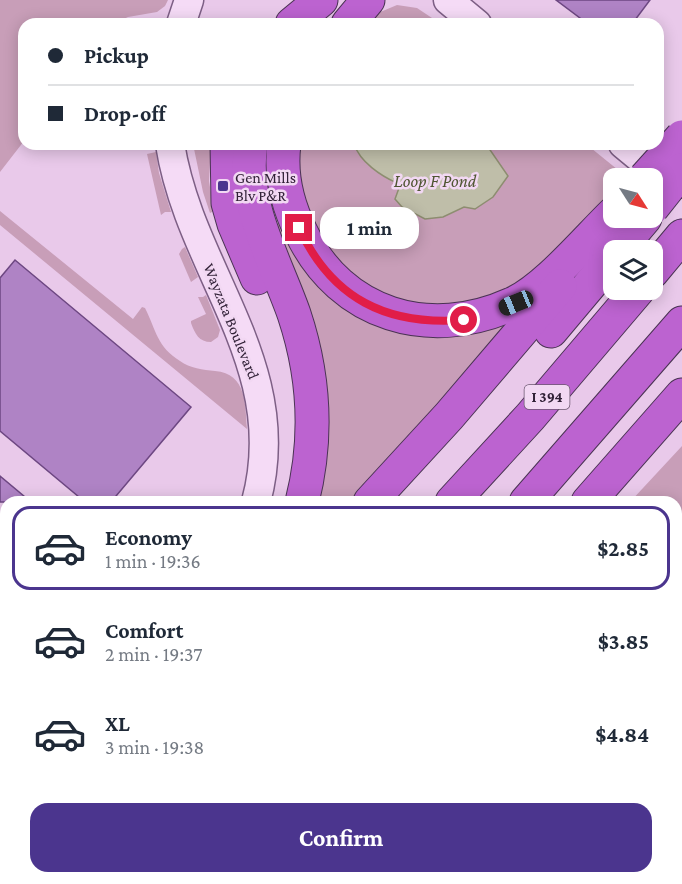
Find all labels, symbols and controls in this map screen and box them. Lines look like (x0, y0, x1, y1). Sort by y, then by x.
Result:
text: Pickup (84, 43, 149, 68)
text: Drop-off (84, 101, 166, 126)
north arrow (603, 168, 663, 228)
map controls (603, 168, 663, 300)
place label: Gen Mills Blv P&R (235, 169, 296, 204)
water label: Loop F Pond (394, 171, 477, 191)
marker: Gen Mills Blv P&R (216, 179, 230, 193)
callout: 1 min (320, 207, 419, 249)
route end (285, 214, 312, 241)
text: 1 min (347, 217, 392, 239)
button: layers (603, 240, 663, 300)
street label: Wayzata Boulevard (200, 261, 263, 382)
car (496, 288, 536, 318)
route start (450, 306, 477, 333)
road number: I 394 (524, 385, 570, 409)
icon: car (33, 521, 87, 575)
text: Economy (105, 525, 192, 550)
text: $2.85 (597, 536, 649, 561)
text: 1 min · 19:36 (105, 550, 201, 572)
icon: car (33, 614, 87, 668)
text: Comfort (105, 618, 183, 643)
text: $3.85 (598, 629, 649, 654)
text: 2 min · 19:37 (105, 643, 203, 665)
icon: car (33, 707, 87, 761)
text: XL (105, 711, 130, 736)
text: $4.84 (595, 722, 649, 747)
text: 3 min · 19:38 (105, 736, 204, 758)
button: Confirm (30, 803, 652, 872)

